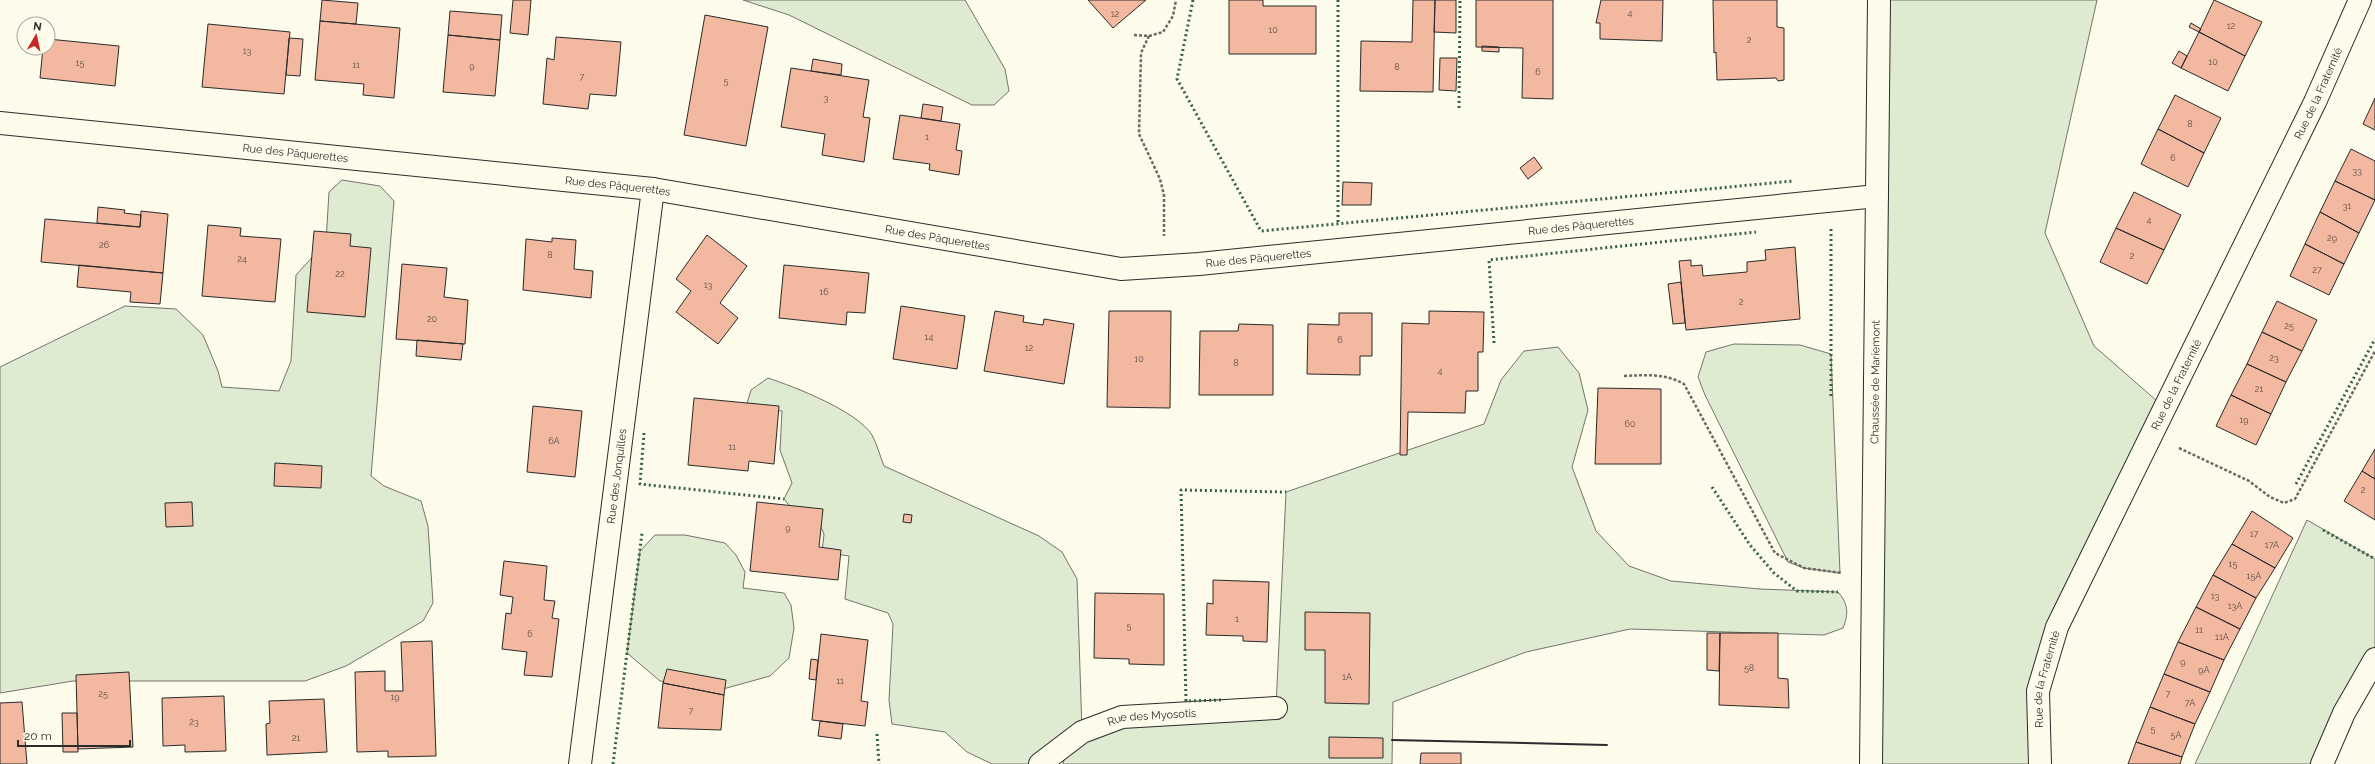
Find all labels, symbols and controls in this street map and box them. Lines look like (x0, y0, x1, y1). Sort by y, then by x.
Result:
house number: 4 (1628, 8, 1633, 18)
house number: 12 (1111, 9, 1120, 19)
north arrow (16, 16, 56, 56)
text: N (32, 20, 43, 34)
house number: 12 (2227, 21, 2236, 31)
house number: 10 (1268, 25, 1278, 35)
house number: 2 (1747, 35, 1752, 45)
street label: Rue de la Fraternité (2291, 45, 2345, 141)
house number: 13 (243, 46, 252, 56)
house number: 10 (2208, 57, 2218, 67)
house number: 15 (76, 58, 84, 68)
house number: 11 (352, 60, 360, 70)
house number: 9 (469, 61, 475, 71)
house number: 8 (1394, 62, 1400, 72)
house number: 6 (1535, 67, 1541, 77)
house number: 7 (580, 72, 585, 82)
house number: 5 (724, 76, 729, 86)
house number: 3 (824, 93, 829, 103)
house number: 8 (2187, 119, 2193, 129)
house number: 1 (925, 132, 929, 142)
street label: Rue des Pâquerettes (242, 141, 349, 165)
house number: 6 (2170, 153, 2176, 163)
house number: 33 (2352, 166, 2362, 176)
street label: Rue des Pâquerettes (564, 174, 672, 198)
house number: 31 (2343, 201, 2351, 211)
street label: Rue des Pâquerettes (1527, 214, 1634, 237)
house number: 4 (2147, 215, 2152, 225)
street label: Rue des Pâquerettes (884, 222, 991, 253)
house number: 29 (2327, 233, 2337, 243)
house number: 26 (99, 240, 110, 250)
street label: Rue des Pâquerettes (1205, 246, 1312, 270)
house number: 8 (547, 250, 553, 260)
house number: 2 (2130, 251, 2135, 261)
house number: 24 (237, 254, 247, 264)
house number: 27 (2312, 265, 2322, 275)
house number: 22 (335, 269, 345, 279)
house number: 13 (704, 280, 713, 290)
house number: 16 (819, 287, 829, 297)
house number: 2 (1739, 297, 1744, 307)
house number: 20 (427, 314, 438, 324)
street label: Chaussée de Mariemont (1868, 320, 1882, 444)
house number: 25 (2284, 321, 2294, 331)
house number: 14 (925, 332, 933, 342)
house number: 6 (1337, 335, 1343, 345)
street label: Rue de la Fraternité (2148, 336, 2204, 432)
house number: 12 (1025, 343, 1034, 353)
house number: 23 (2269, 353, 2279, 363)
house number: 10 (1134, 354, 1144, 364)
house number: 8 (1233, 358, 1239, 368)
house number: 4 (1438, 366, 1443, 376)
house number: 21 (2255, 384, 2263, 394)
house number: 19 (2239, 415, 2249, 425)
house number: 60 (1625, 419, 1636, 429)
street label: Rue des Jonquilles (604, 428, 629, 525)
house number: 6A (548, 436, 560, 446)
house number: 11 (728, 442, 736, 452)
house number: 2 (2361, 485, 2366, 495)
house number: 9 (785, 523, 791, 533)
house number: 17 (2250, 529, 2258, 539)
house number: 17A (2265, 540, 2279, 550)
house number: 15 (2229, 559, 2237, 569)
house number: 15A (2247, 571, 2261, 581)
house number: 13 (2211, 591, 2220, 601)
house number: 13A (2228, 601, 2242, 611)
house number: 1 (1235, 614, 1239, 624)
house number: 5 (1127, 621, 1132, 631)
house number: 11 (2195, 625, 2203, 635)
street label: Rue de la Fraternité (2032, 628, 2062, 728)
house number: 6 (527, 629, 533, 639)
house number: 11A (2215, 632, 2229, 642)
house number: 9 (2180, 657, 2186, 667)
house number: 58 (1744, 663, 1754, 673)
house number: 9A (2198, 665, 2210, 675)
house number: 1A (1342, 672, 1352, 682)
house number: 11 (836, 676, 844, 686)
house number: 25 (98, 689, 108, 699)
house number: 7 (2166, 689, 2171, 699)
house number: 19 (390, 692, 400, 702)
house number: 7A (2185, 698, 2195, 708)
house number: 7 (689, 706, 694, 716)
street label: Rue des Myosotis (1105, 706, 1197, 728)
house number: 23 (189, 717, 199, 727)
scale bar (18, 722, 130, 748)
house number: 5 (2151, 724, 2156, 734)
text: 20 m (24, 729, 52, 743)
house number: 5A (2171, 730, 2182, 740)
house number: 21 (292, 733, 300, 743)

